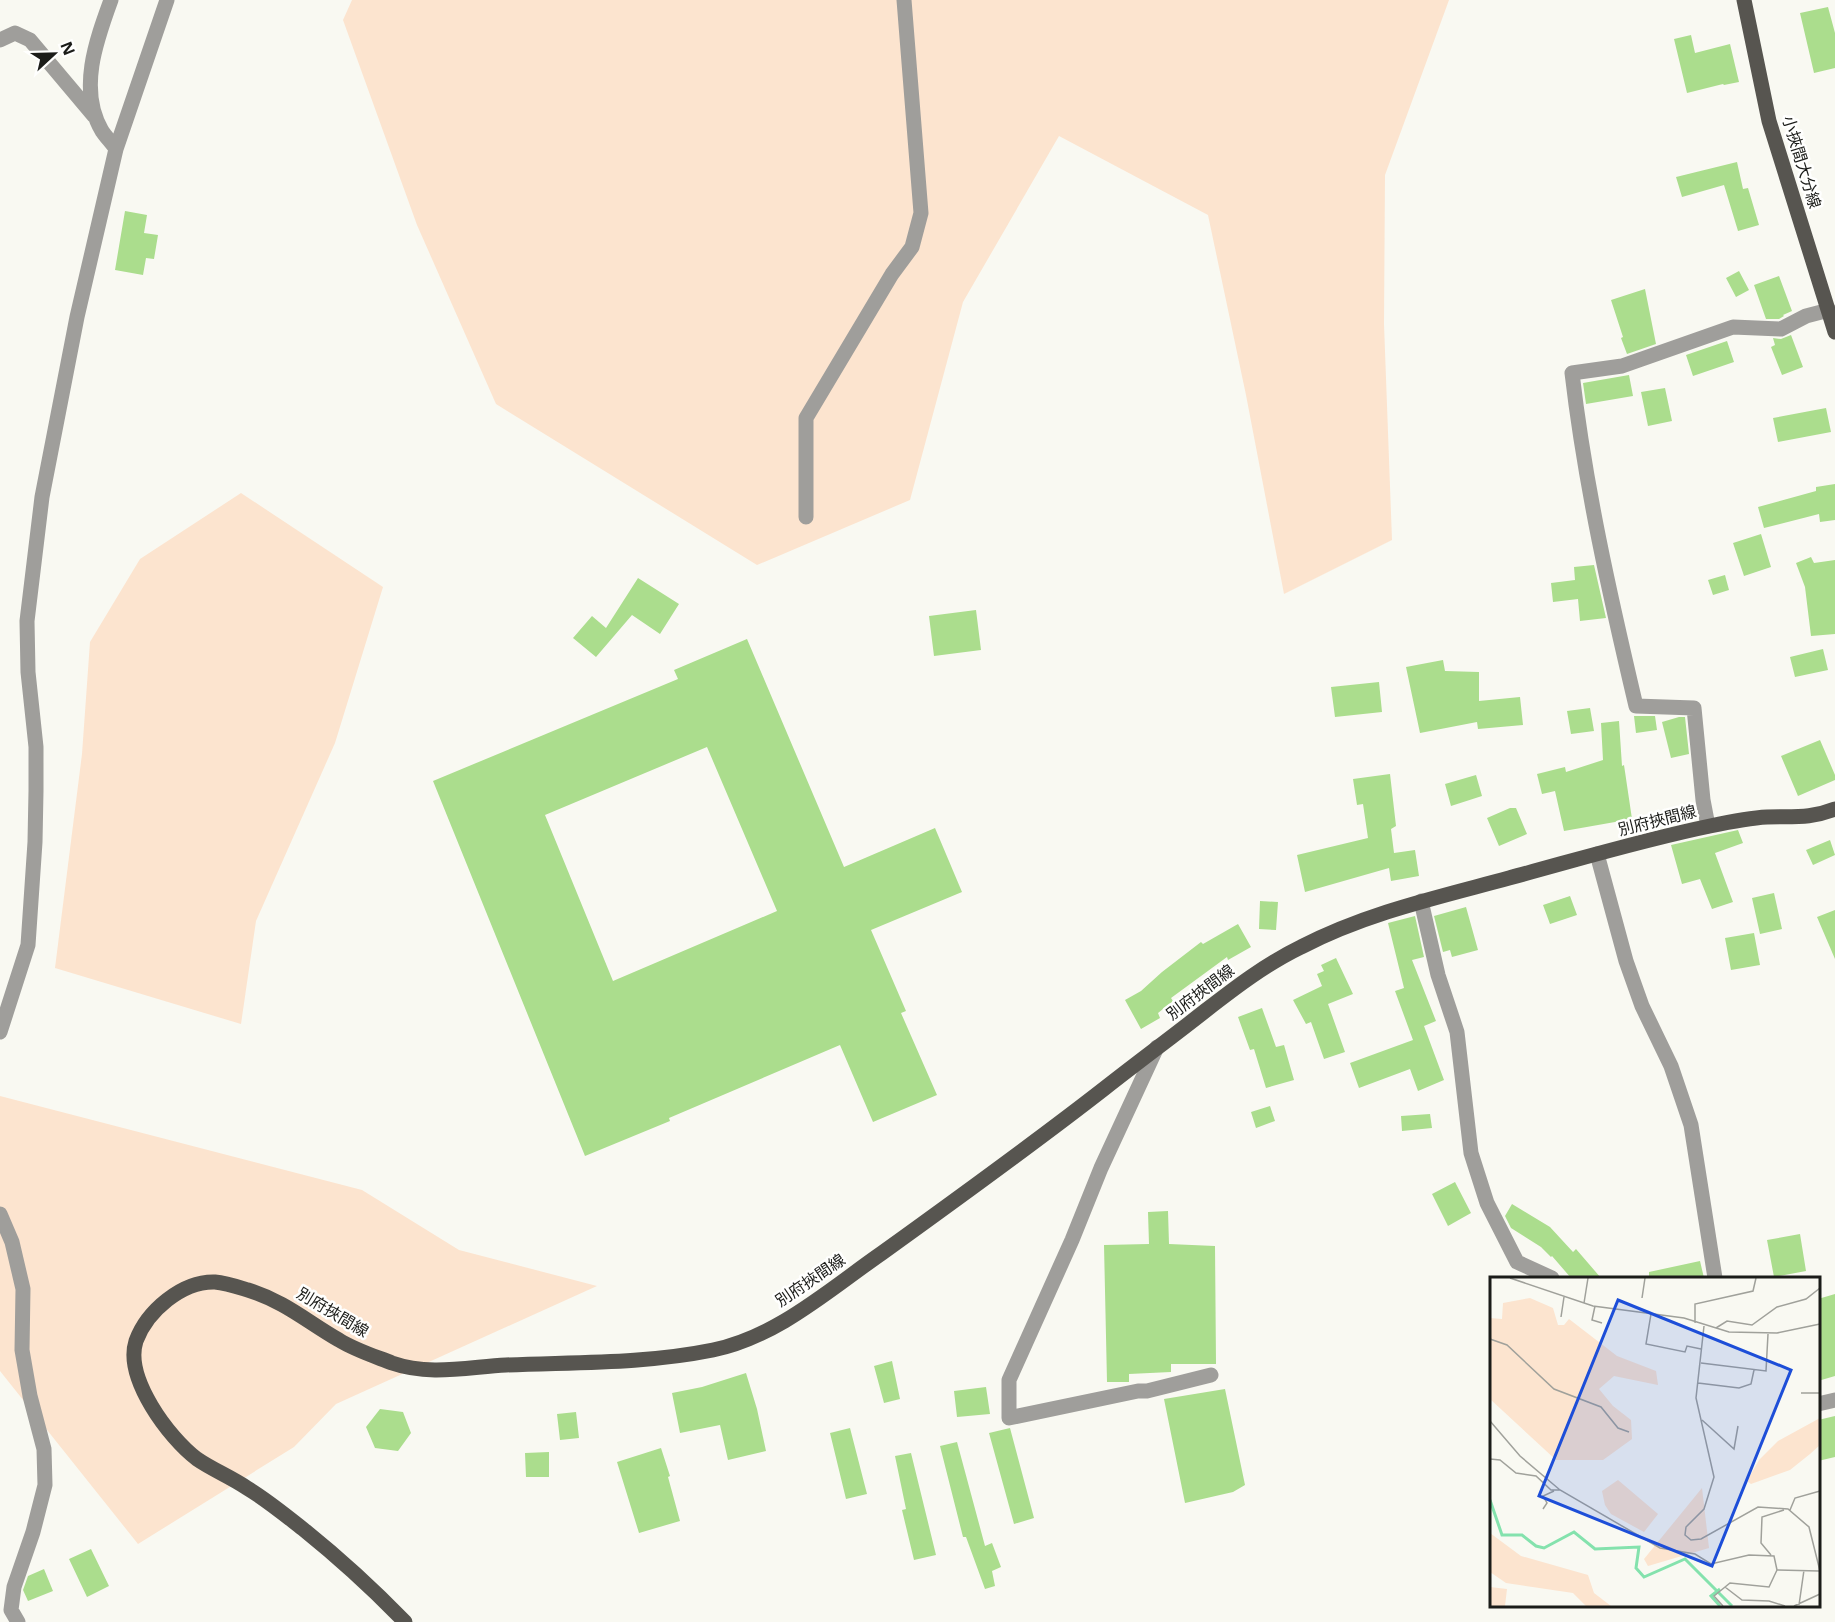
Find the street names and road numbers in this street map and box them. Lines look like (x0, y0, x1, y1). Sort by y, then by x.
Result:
street label: 小挾間大分線 (1777, 113, 1827, 211)
street label: 別府挾間線 (1616, 800, 1698, 840)
street label: 別府挾間線 (1161, 959, 1239, 1025)
street label: 別府挾間線 (771, 1249, 849, 1311)
street label: 別府挾間線 (293, 1282, 373, 1342)

